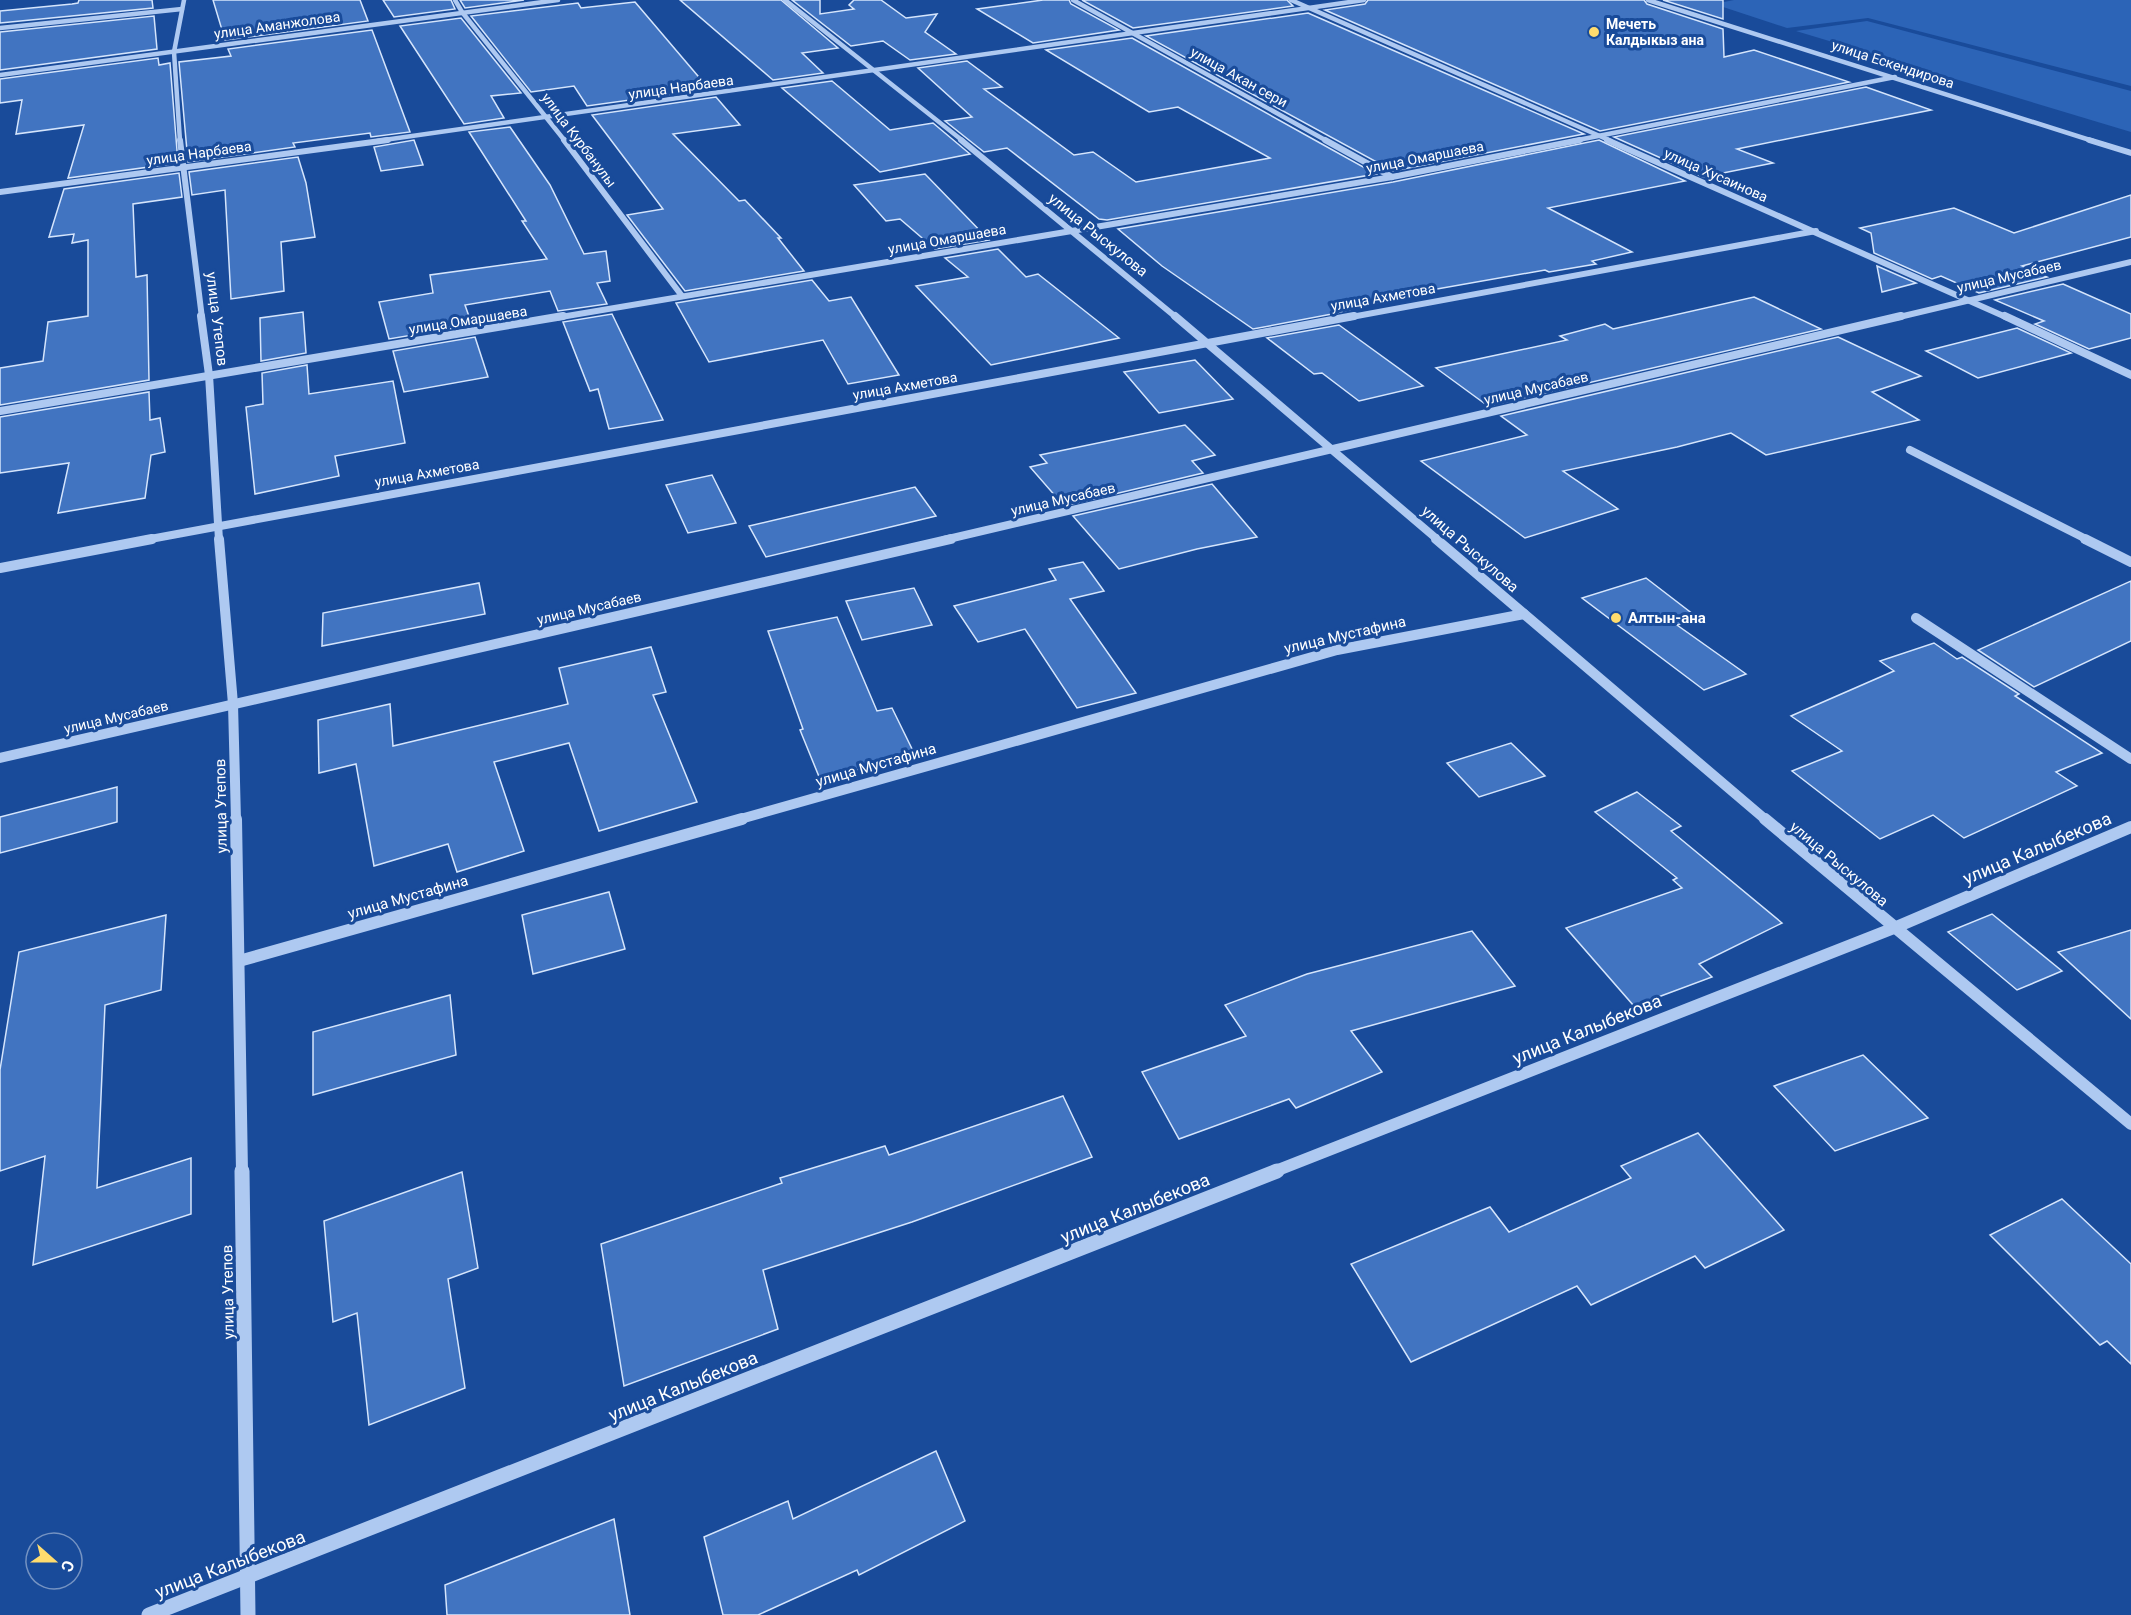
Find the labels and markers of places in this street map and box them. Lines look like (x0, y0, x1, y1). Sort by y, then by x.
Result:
place label: Мечеть Калдыкыз ана (1606, 16, 1704, 48)
marker: Мечеть Калдыкыз ана (1587, 25, 1601, 39)
place label: Алтын-ана (1628, 609, 1706, 627)
marker: Алтын-ана (1609, 611, 1623, 625)

